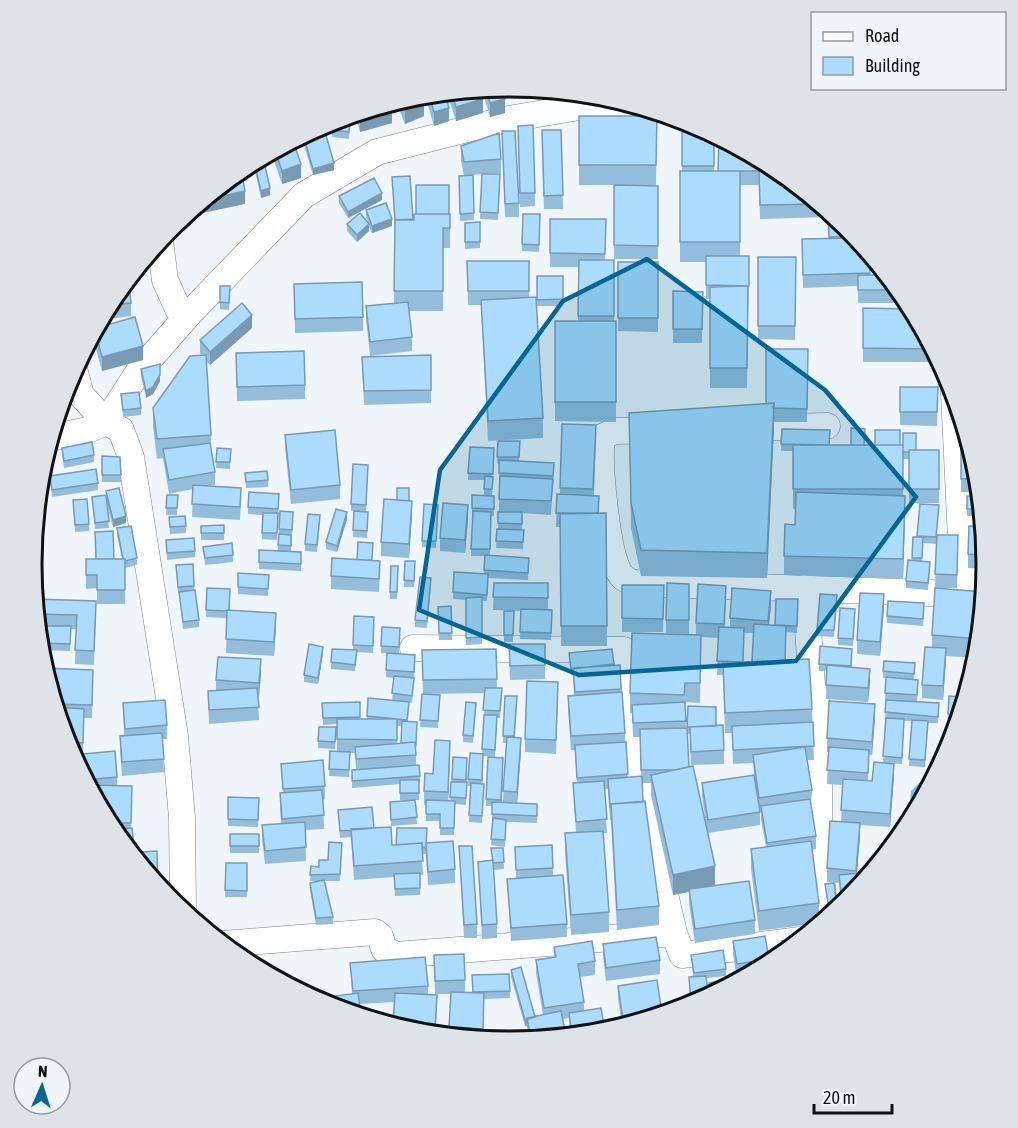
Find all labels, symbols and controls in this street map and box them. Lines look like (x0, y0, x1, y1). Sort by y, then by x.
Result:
legend (811, 12, 1006, 90)
text: Road (865, 25, 899, 46)
text: Building (865, 55, 920, 76)
north arrow (12, 1056, 72, 1116)
text: N (38, 1062, 48, 1080)
scale bar (814, 1077, 892, 1115)
text: 20 m (823, 1087, 855, 1108)

